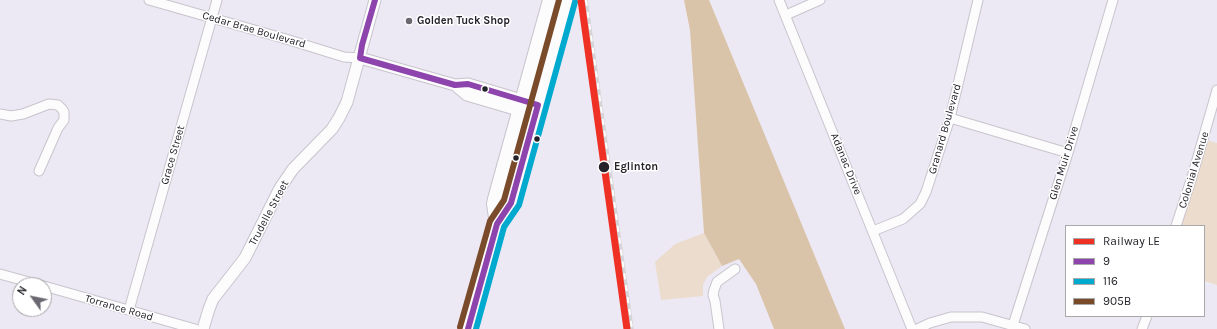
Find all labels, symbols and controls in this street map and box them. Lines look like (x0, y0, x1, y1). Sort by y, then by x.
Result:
street label: Cedar Brae Boulevard (201, 9, 307, 51)
place label: Golden Tuck Shop (417, 14, 510, 28)
marker: Golden Tuck Shop (404, 16, 414, 26)
street label: Granard Boulevard (926, 82, 964, 176)
unlabelled marker (480, 84, 490, 94)
street label: Grace Street (158, 124, 188, 186)
street label: Glen Muir Drive (1046, 124, 1082, 202)
street label: Colonial Avenue (1176, 130, 1212, 210)
street label: Adanac Drive (828, 131, 864, 197)
unlabelled marker (532, 134, 542, 144)
unlabelled marker (511, 153, 521, 163)
marker: Eglinton (597, 160, 611, 174)
place label: Eglinton (614, 160, 658, 174)
street label: Trudelle Street (246, 178, 292, 248)
legend (1065, 225, 1205, 317)
text: Railway LE (1103, 234, 1160, 248)
text: 9 (1103, 254, 1110, 268)
text: 116 (1103, 274, 1118, 288)
north arrow (12, 277, 52, 317)
text: N (15, 284, 30, 298)
street label: Torrance Road (83, 292, 155, 324)
text: 905B (1103, 294, 1131, 308)

